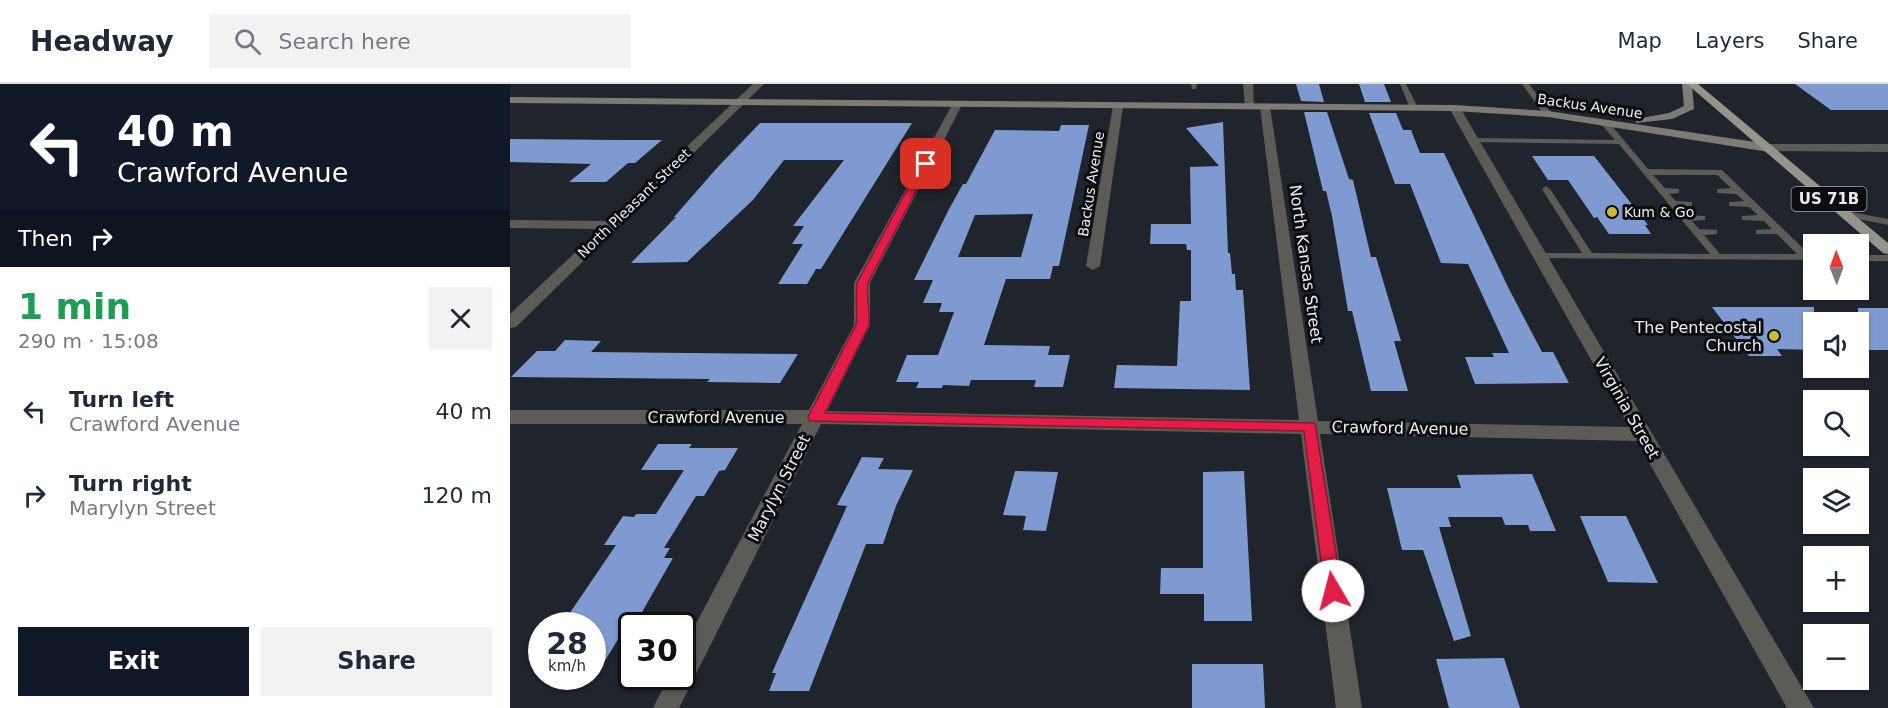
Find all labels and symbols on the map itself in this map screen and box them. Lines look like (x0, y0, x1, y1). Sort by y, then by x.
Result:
street label: Backus Avenue (1536, 91, 1644, 121)
street label: Backus Avenue (1075, 130, 1107, 238)
pin (900, 138, 951, 189)
street label: North Pleasant Street (574, 145, 694, 261)
street label: North Kansas Street (1285, 183, 1327, 345)
road number: US 71B (1792, 187, 1866, 211)
place label: Kum & Go (1624, 204, 1694, 220)
marker: Kum & Go (1605, 205, 1619, 219)
north arrow (1803, 234, 1869, 300)
place label: The Pentecostal Church (1634, 318, 1762, 355)
marker: The Pentecostal Church (1767, 329, 1781, 343)
street label: Virginia Street (1590, 354, 1664, 462)
street label: Crawford Avenue (647, 408, 785, 427)
street label: Crawford Avenue (1331, 417, 1469, 439)
street label: Marylyn Street (744, 431, 814, 545)
position arrow (1301, 559, 1365, 623)
speed limit sign: 30 (618, 612, 696, 690)

